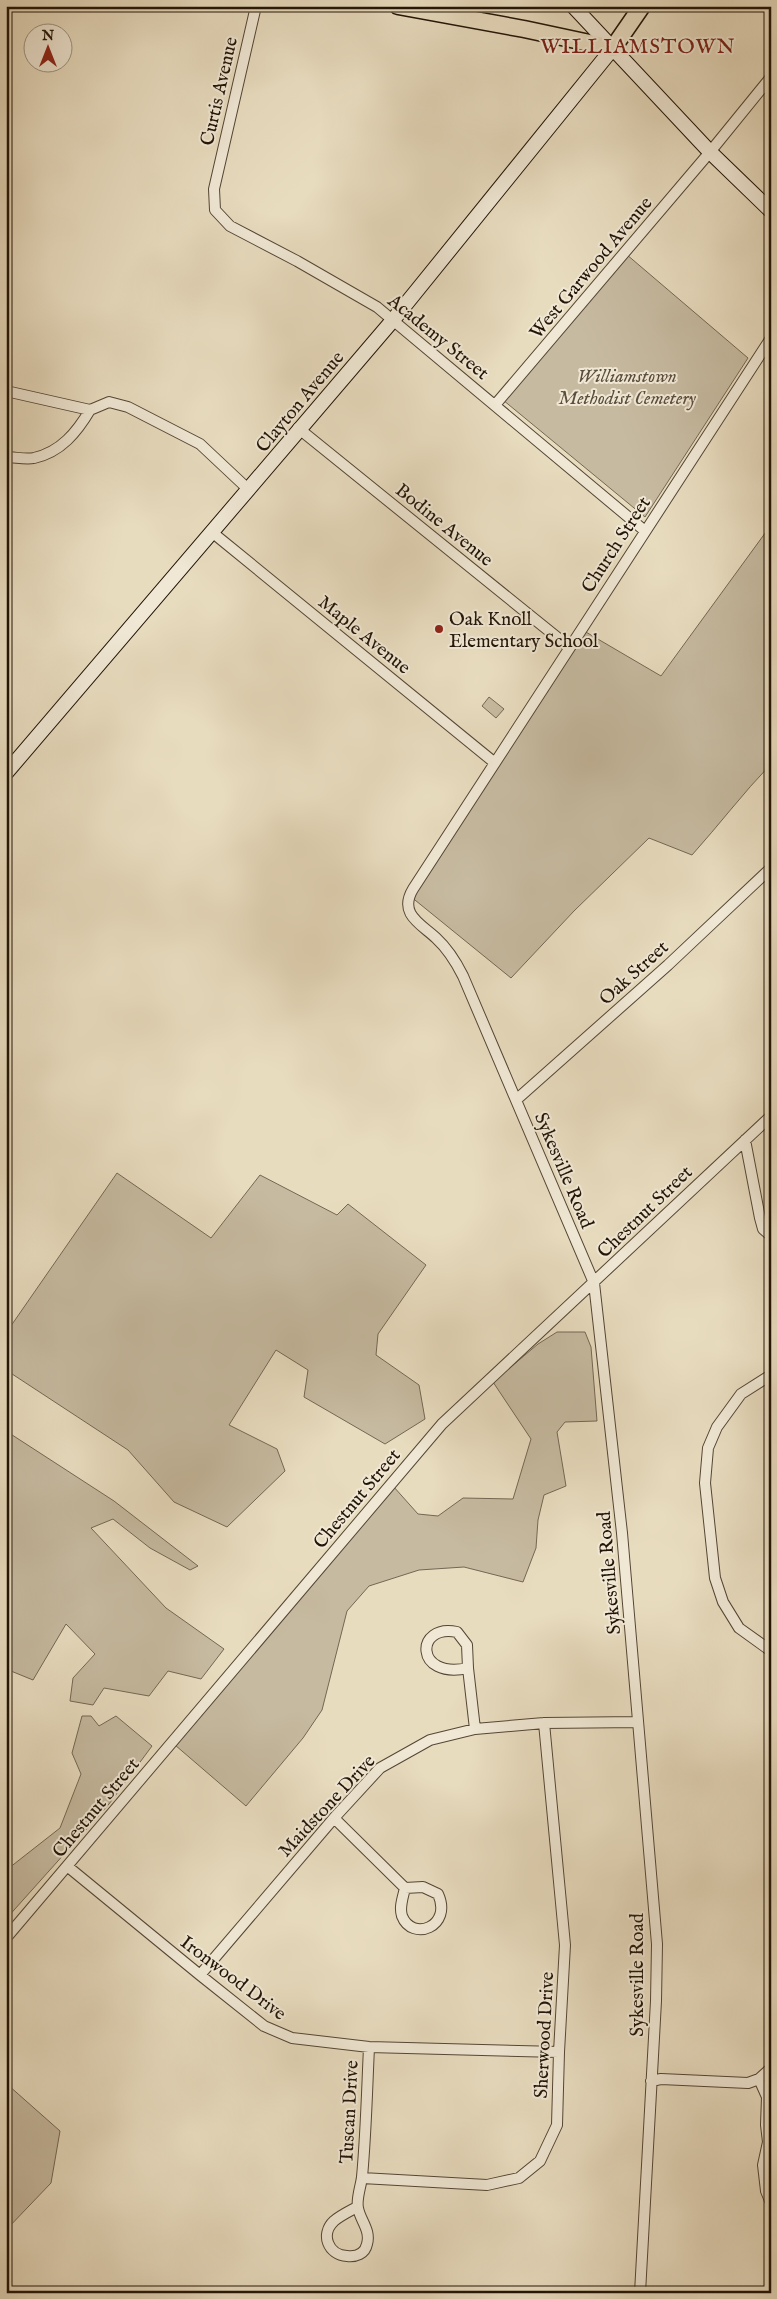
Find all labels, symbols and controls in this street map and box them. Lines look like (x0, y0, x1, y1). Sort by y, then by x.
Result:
north arrow (22, 22, 72, 72)
text: N (41, 27, 54, 45)
street label: Curtis Avenue (196, 34, 244, 148)
district label: WILLIAMSTOWN (540, 34, 736, 61)
street label: West Garwood Avenue (525, 192, 658, 344)
street label: Academy Street (382, 289, 494, 386)
street label: Clayton Avenue (251, 346, 350, 458)
park label: Williamstown Methodist Cemetery (558, 365, 697, 411)
street label: Bodine Avenue (390, 479, 498, 573)
street label: Church Street (577, 492, 657, 598)
street label: Maple Avenue (313, 591, 415, 680)
place label: Oak Knoll Elementary School (449, 608, 599, 654)
marker: Oak Knoll Elementary School (433, 623, 445, 635)
street label: Oak Street (595, 936, 674, 1011)
street label: Sykesville Road (528, 1109, 599, 1233)
street label: Chestnut Street (593, 1161, 698, 1264)
street label: Chestnut Street (309, 1444, 407, 1554)
street label: Sykesville Road (593, 1509, 627, 1635)
street label: Maidstone Drive (274, 1750, 381, 1863)
street label: Chestnut Street (48, 1753, 146, 1863)
street label: Sykesville Road (626, 1912, 650, 2037)
street label: Ironwood Drive (175, 1931, 291, 2026)
street label: Sherwood Drive (530, 1971, 560, 2099)
street label: Tuscan Drive (335, 2059, 365, 2164)

